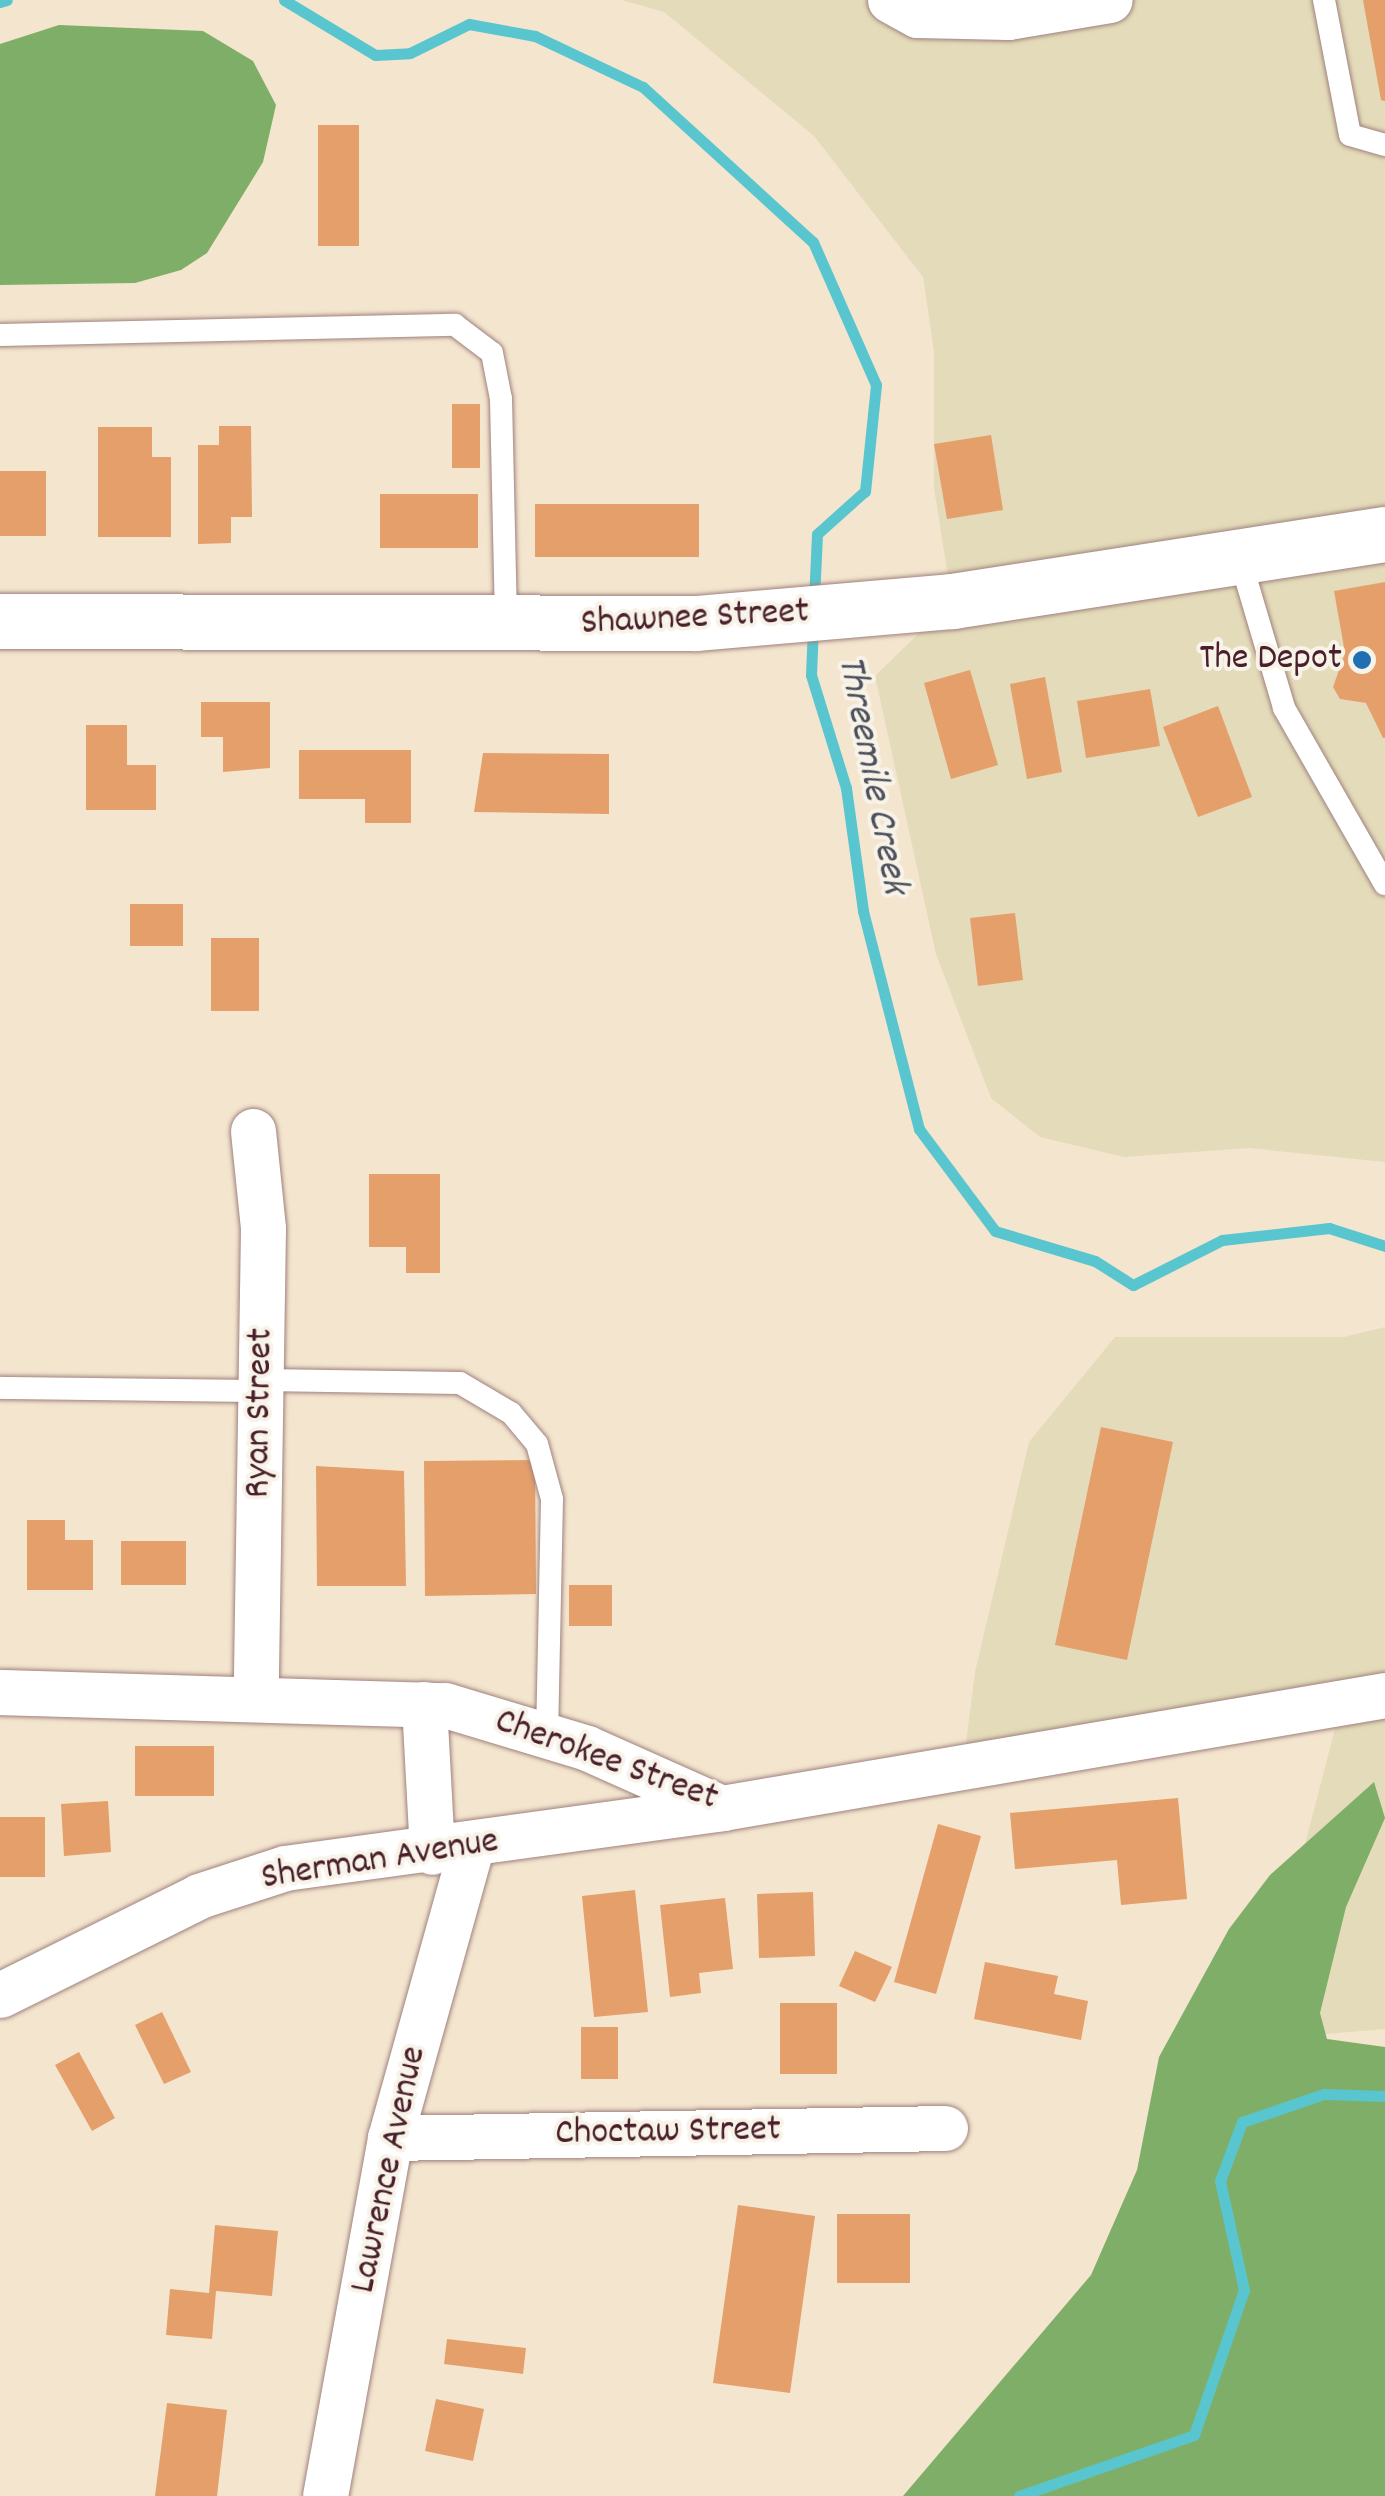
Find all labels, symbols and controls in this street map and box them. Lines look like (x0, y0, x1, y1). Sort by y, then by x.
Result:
street label: Shawnee Street (580, 590, 810, 648)
place label: The Depot (1199, 637, 1342, 683)
marker: The Depot (1351, 649, 1373, 671)
water label: Threemile Creek (823, 652, 917, 898)
street label: Ryan Street (237, 1327, 285, 1499)
street label: Cherokee Street (488, 1700, 724, 1822)
street label: Sherman Avenue (258, 1820, 502, 1902)
street label: Lawrence Avenue (342, 2043, 438, 2297)
street label: Choctaw Street (555, 2108, 781, 2158)

